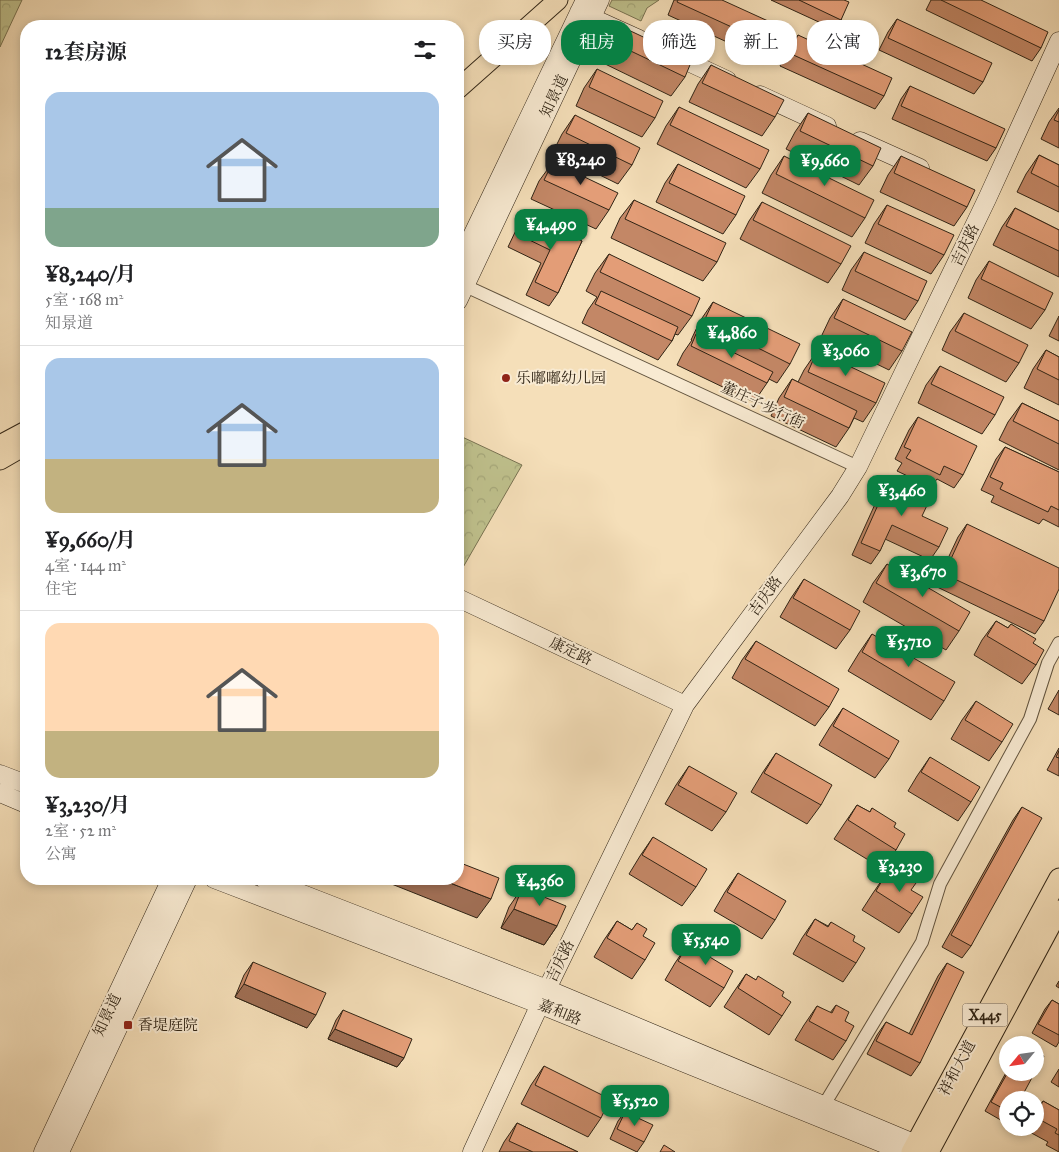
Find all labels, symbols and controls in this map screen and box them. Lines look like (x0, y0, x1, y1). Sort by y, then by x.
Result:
chip: 买房 (479, 20, 551, 65)
chip: 租房 (561, 20, 633, 65)
chip: 筛选 (643, 20, 715, 65)
chip: 新上 (725, 20, 797, 65)
chip: 公寓 (807, 20, 879, 65)
icon: filters (411, 36, 439, 64)
text: 12套房源 (45, 39, 127, 65)
street label: 知景道 (536, 72, 572, 120)
icon: home (197, 125, 287, 215)
pin: ¥8,240 (540, 144, 622, 186)
pin: ¥9,660 (784, 144, 866, 187)
text: ¥8,240 (556, 150, 606, 169)
text: ¥9,660 (801, 151, 849, 170)
pin: ¥4,490 (510, 208, 592, 251)
text: ¥4,490 (525, 215, 577, 234)
street label: 吉庆路 (947, 221, 983, 269)
text: ¥8,240/月 (45, 261, 136, 287)
text: 5室 · 168 m² (45, 290, 123, 309)
text: 知景道 (45, 313, 93, 332)
pin: ¥4,860 (691, 316, 773, 359)
text: ¥4,860 (707, 323, 757, 342)
pin: ¥3,060 (805, 334, 887, 377)
text: ¥3,060 (822, 341, 870, 360)
place label: 乐嘟嘟幼儿园 (516, 369, 606, 387)
marker: 乐嘟嘟幼儿园 (500, 372, 512, 384)
street label: 董庄子步行街 (718, 378, 808, 432)
icon: home (197, 390, 287, 480)
pin: ¥3,460 (861, 474, 943, 517)
text: ¥3,460 (878, 481, 926, 500)
text: ¥9,660/月 (45, 527, 136, 553)
text: 4室 · 144 m² (45, 556, 126, 575)
pin: ¥3,670 (882, 556, 964, 598)
text: ¥3,670 (899, 562, 947, 581)
street label: 吉庆路 (744, 573, 786, 619)
text: 住宅 (45, 579, 77, 598)
pin: ¥5,710 (868, 626, 950, 668)
text: ¥5,710 (887, 632, 931, 651)
street label: 康定路 (547, 633, 595, 669)
icon: home (197, 655, 287, 745)
text: ¥3,230/月 (45, 792, 130, 818)
text: 2室 · 52 m² (45, 821, 116, 840)
text: 公寓 (45, 844, 77, 863)
pin: ¥3,230 (859, 850, 941, 893)
text: ¥3,230 (878, 857, 922, 876)
pin: ¥4,360 (499, 864, 581, 907)
text: ¥4,360 (516, 871, 564, 890)
pin: ¥5,540 (665, 924, 747, 966)
text: ¥5,540 (683, 930, 729, 949)
street label: 吉庆路 (542, 937, 578, 985)
street label: 知景道 (89, 991, 125, 1039)
street label: 嘉和路 (536, 995, 584, 1029)
road number: X445 (962, 1004, 1008, 1026)
place label: 香堤庭院 (138, 1016, 198, 1034)
marker: 香堤庭院 (122, 1019, 134, 1031)
north arrow (999, 1036, 1044, 1081)
map controls (999, 1036, 1044, 1136)
street label: 祥和大道 (935, 1037, 979, 1099)
pin: ¥5,520 (594, 1084, 676, 1127)
text: ¥5,520 (612, 1091, 658, 1110)
button: locate (999, 1091, 1044, 1136)

